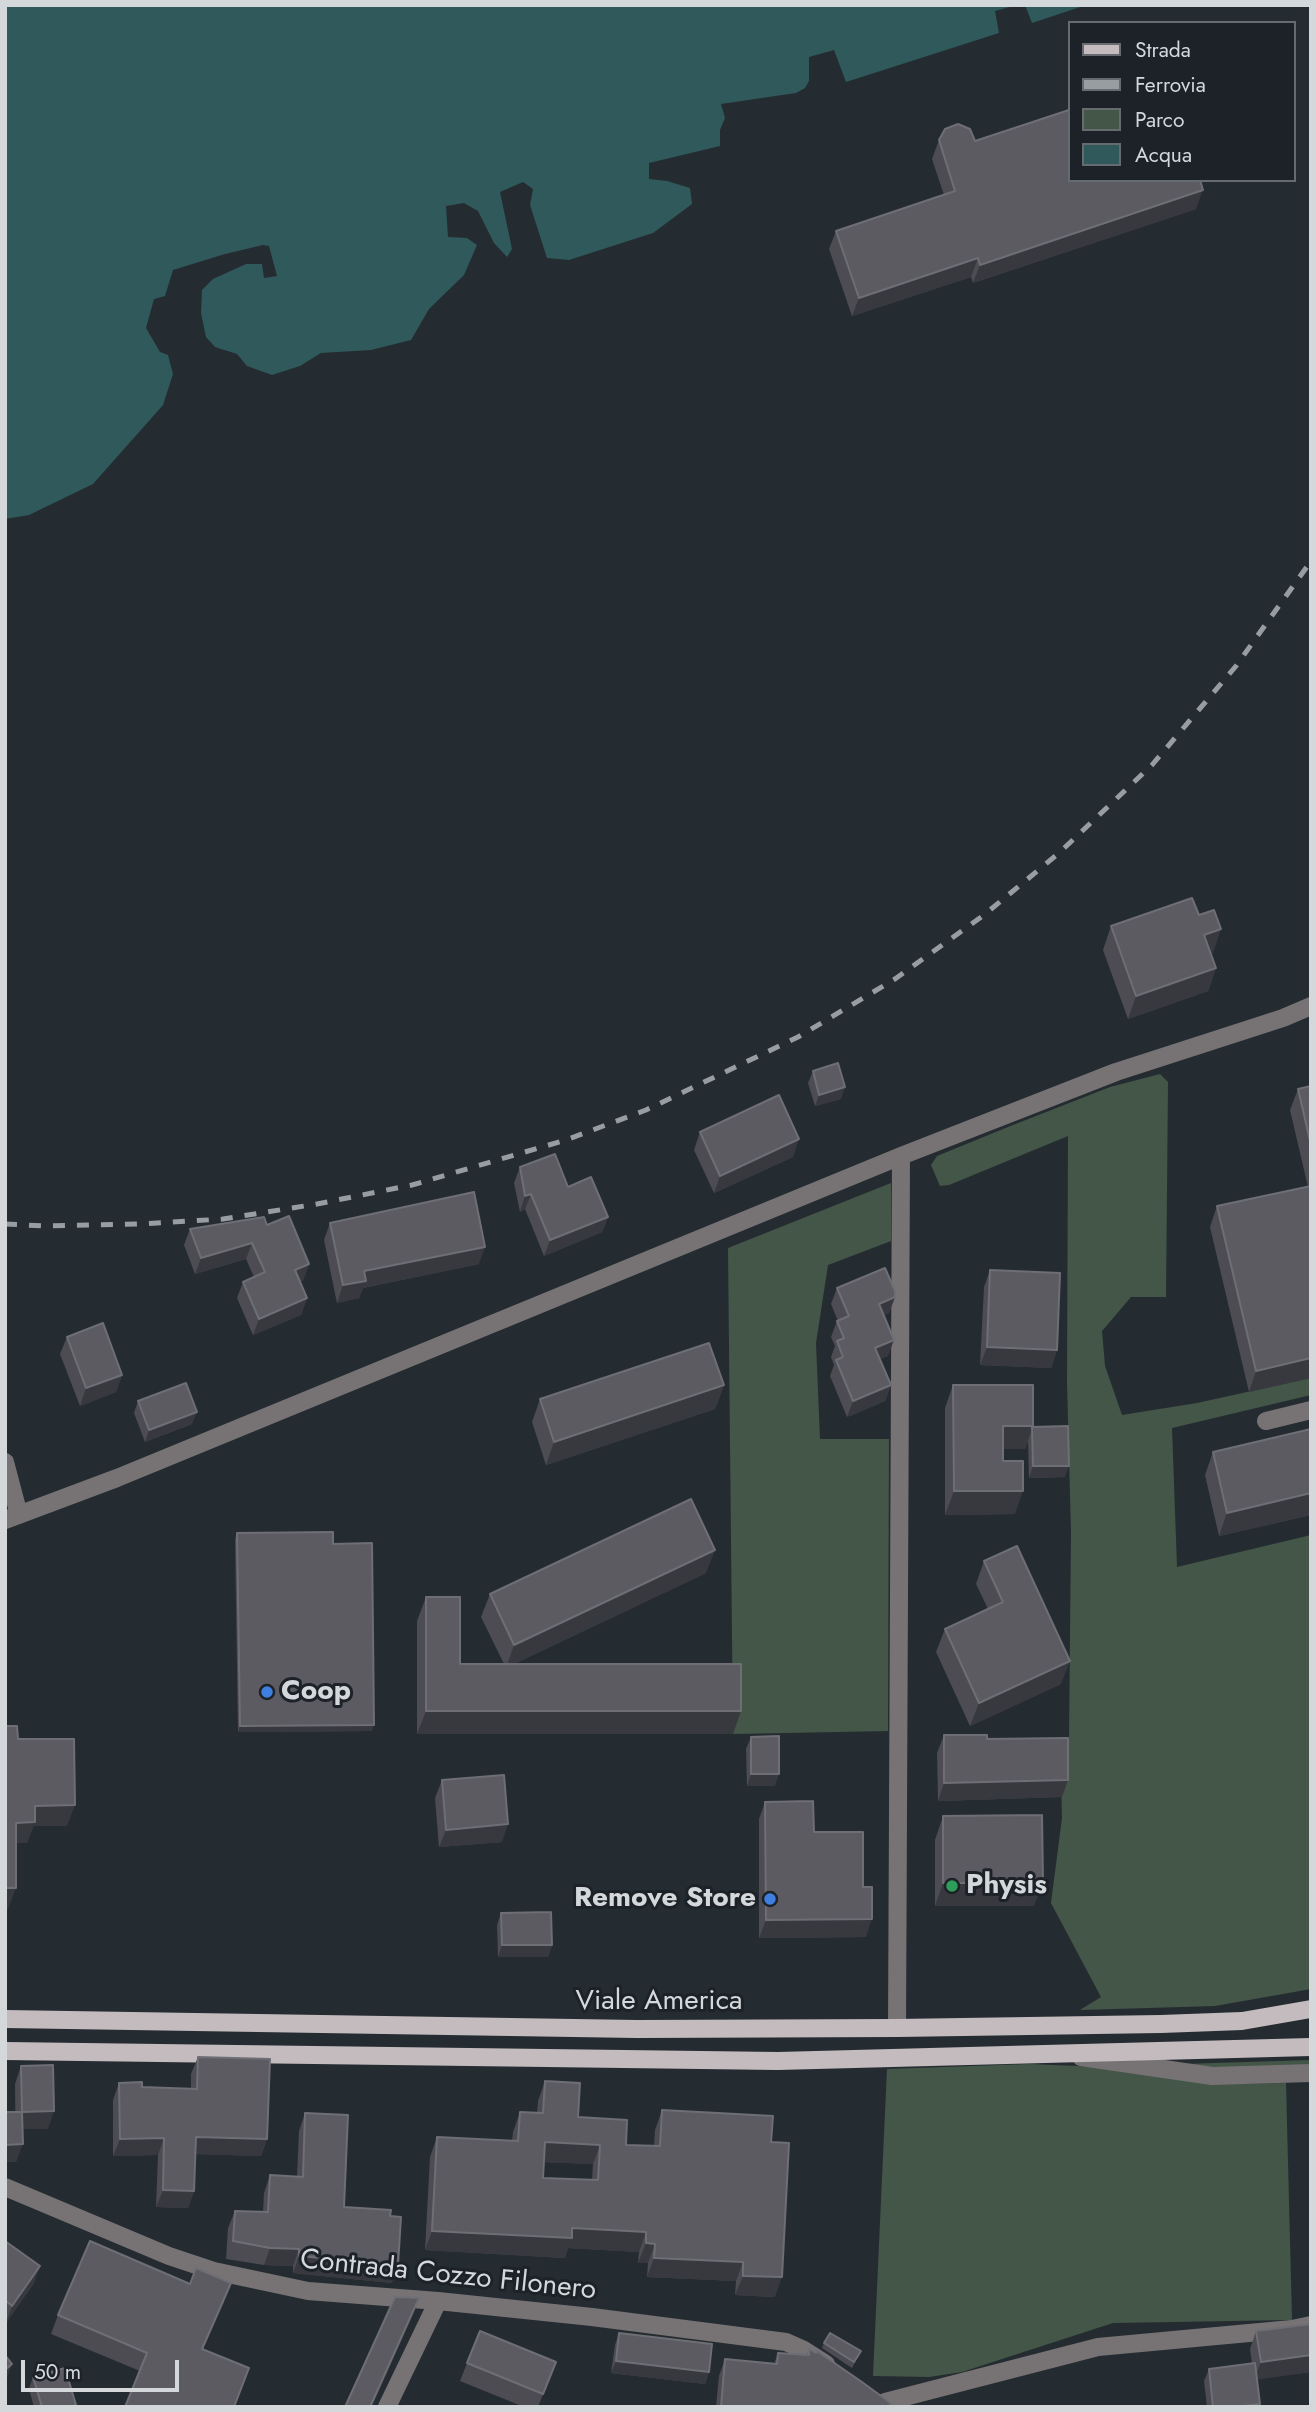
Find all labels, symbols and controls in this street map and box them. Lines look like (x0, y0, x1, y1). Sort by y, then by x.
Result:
legend (1068, 21, 1295, 182)
text: Strada (1135, 35, 1191, 65)
text: Ferrovia (1135, 70, 1206, 100)
text: Parco (1135, 105, 1184, 135)
text: Acqua (1135, 140, 1192, 170)
place label: Coop (281, 1675, 351, 1709)
marker: Coop (259, 1684, 275, 1700)
place label: Physis (966, 1869, 1047, 1903)
marker: Physis (944, 1878, 960, 1894)
place label: Remove Store (574, 1882, 756, 1916)
marker: Remove Store (762, 1891, 778, 1907)
street label: Viale America (576, 1985, 742, 2019)
street label: Contrada Cozzo Filonero (298, 2244, 598, 2308)
scale bar (24, 2346, 182, 2390)
text: 50 m (34, 2357, 81, 2387)

